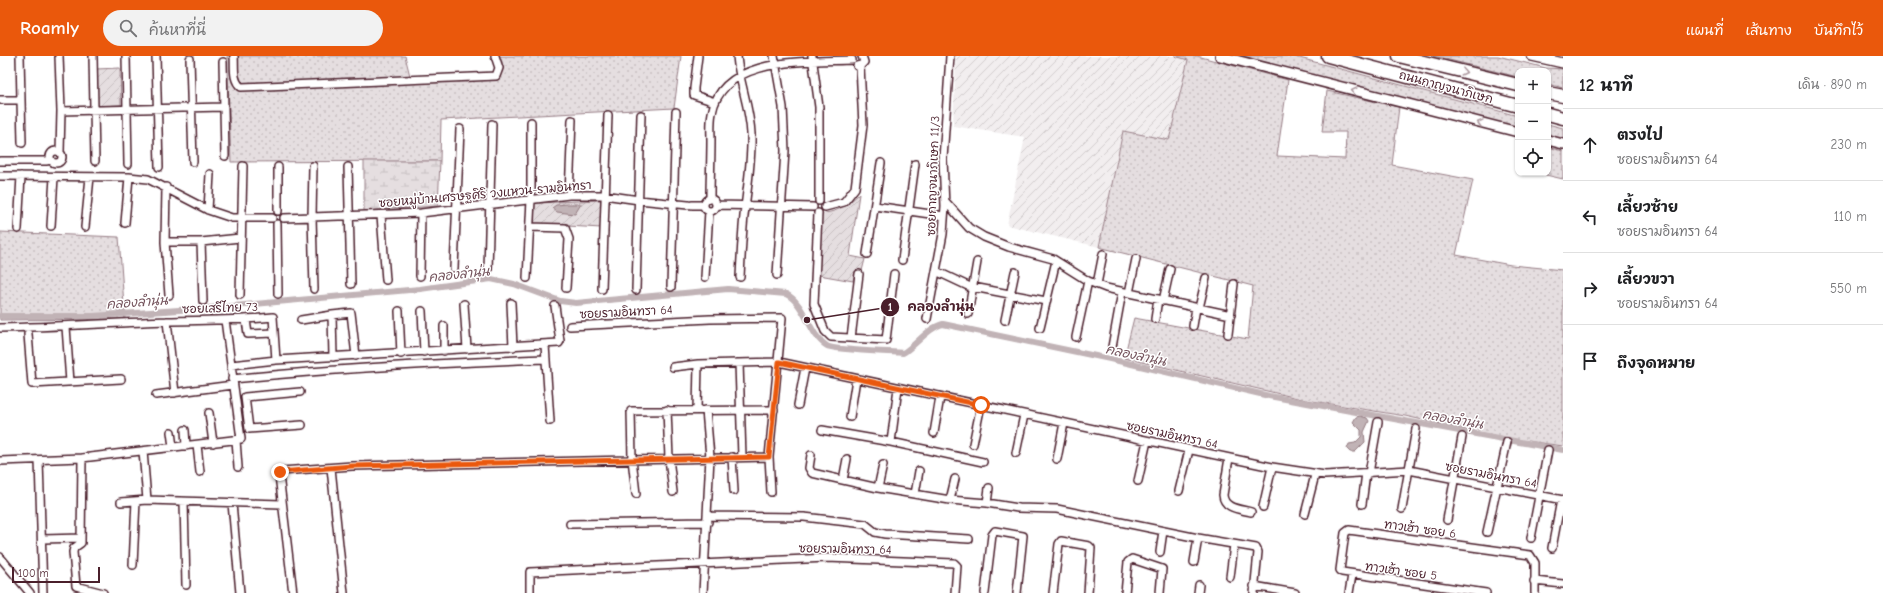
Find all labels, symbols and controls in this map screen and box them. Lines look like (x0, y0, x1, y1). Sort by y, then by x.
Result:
search box (103, 10, 383, 46)
text: Roamly (20, 17, 79, 39)
icon: search (117, 17, 139, 39)
text: ค้นหาที่นี่ (149, 21, 206, 39)
text: แผนที่ (1686, 22, 1723, 39)
text: เส้นทาง (1745, 22, 1792, 39)
text: บันทึกไว้ (1814, 22, 1863, 39)
one-way arrow (1461, 67, 1468, 76)
street label: ถนนกาญจนาภิเษก (1397, 68, 1495, 106)
map controls (1515, 68, 1551, 176)
button: + (1515, 68, 1551, 104)
text: 12 นาที (1579, 76, 1633, 95)
text: เดิน · 890 m (1798, 77, 1867, 92)
one-way arrow (1351, 87, 1358, 95)
button: − (1515, 104, 1551, 140)
street label: ซอยกาญจนาภิเษก 11/3 (924, 116, 942, 236)
one-way arrow (1477, 119, 1484, 127)
text: ตรงไป (1617, 126, 1663, 144)
icon: ahead (1579, 134, 1601, 156)
text: 230 m (1831, 137, 1867, 152)
button: locate (1515, 140, 1551, 176)
text: ซอยรามอินทรา 64 (1617, 152, 1718, 167)
street label: ซอยหมู่บ้านเศรษฐศิริ วงแหวน-รามอินทรา (378, 177, 592, 212)
text: เลี้ยวซ้าย (1617, 198, 1678, 216)
icon: left (1579, 206, 1601, 228)
text: 110 m (1834, 209, 1867, 224)
text: ซอยรามอินทรา 64 (1617, 224, 1718, 239)
water label: คลองลำนุ่น (428, 262, 492, 288)
text: เลี้ยวขวา (1617, 270, 1675, 288)
icon: right (1579, 278, 1601, 300)
text: 550 m (1830, 281, 1867, 296)
water label: คลองลำนุ่น (106, 291, 170, 315)
callout: คลองลำนุ่น (880, 294, 982, 319)
text: ซอยรามอินทรา 64 (1617, 296, 1718, 311)
text: คลองลำนุ่น (908, 297, 975, 316)
street label: ซอยเสรีไทย 73 (182, 299, 258, 316)
text: 1 (888, 300, 893, 314)
street label: ซอยรามอินทรา 64 (579, 303, 673, 321)
water label: คลองลำนุ่น (1104, 340, 1169, 372)
icon: arrive (1579, 350, 1601, 372)
text: ถึงจุดหมาย (1617, 354, 1695, 372)
route start (972, 396, 990, 414)
water label: คลองลำนุ่น (1421, 405, 1486, 435)
street label: ซอยรามอินทรา 64 (1125, 418, 1219, 452)
street label: ซอยรามอินทรา 64 (1444, 459, 1538, 491)
route end (271, 463, 289, 481)
street label: ทาวเฮ้า ซอย 6 (1383, 517, 1457, 541)
street label: ซอยรามอินทรา 64 (798, 541, 892, 557)
street label: ทาวเฮ้า ซอย 5 (1364, 559, 1438, 583)
scale bar (12, 565, 100, 584)
text: 100 m (18, 567, 49, 580)

